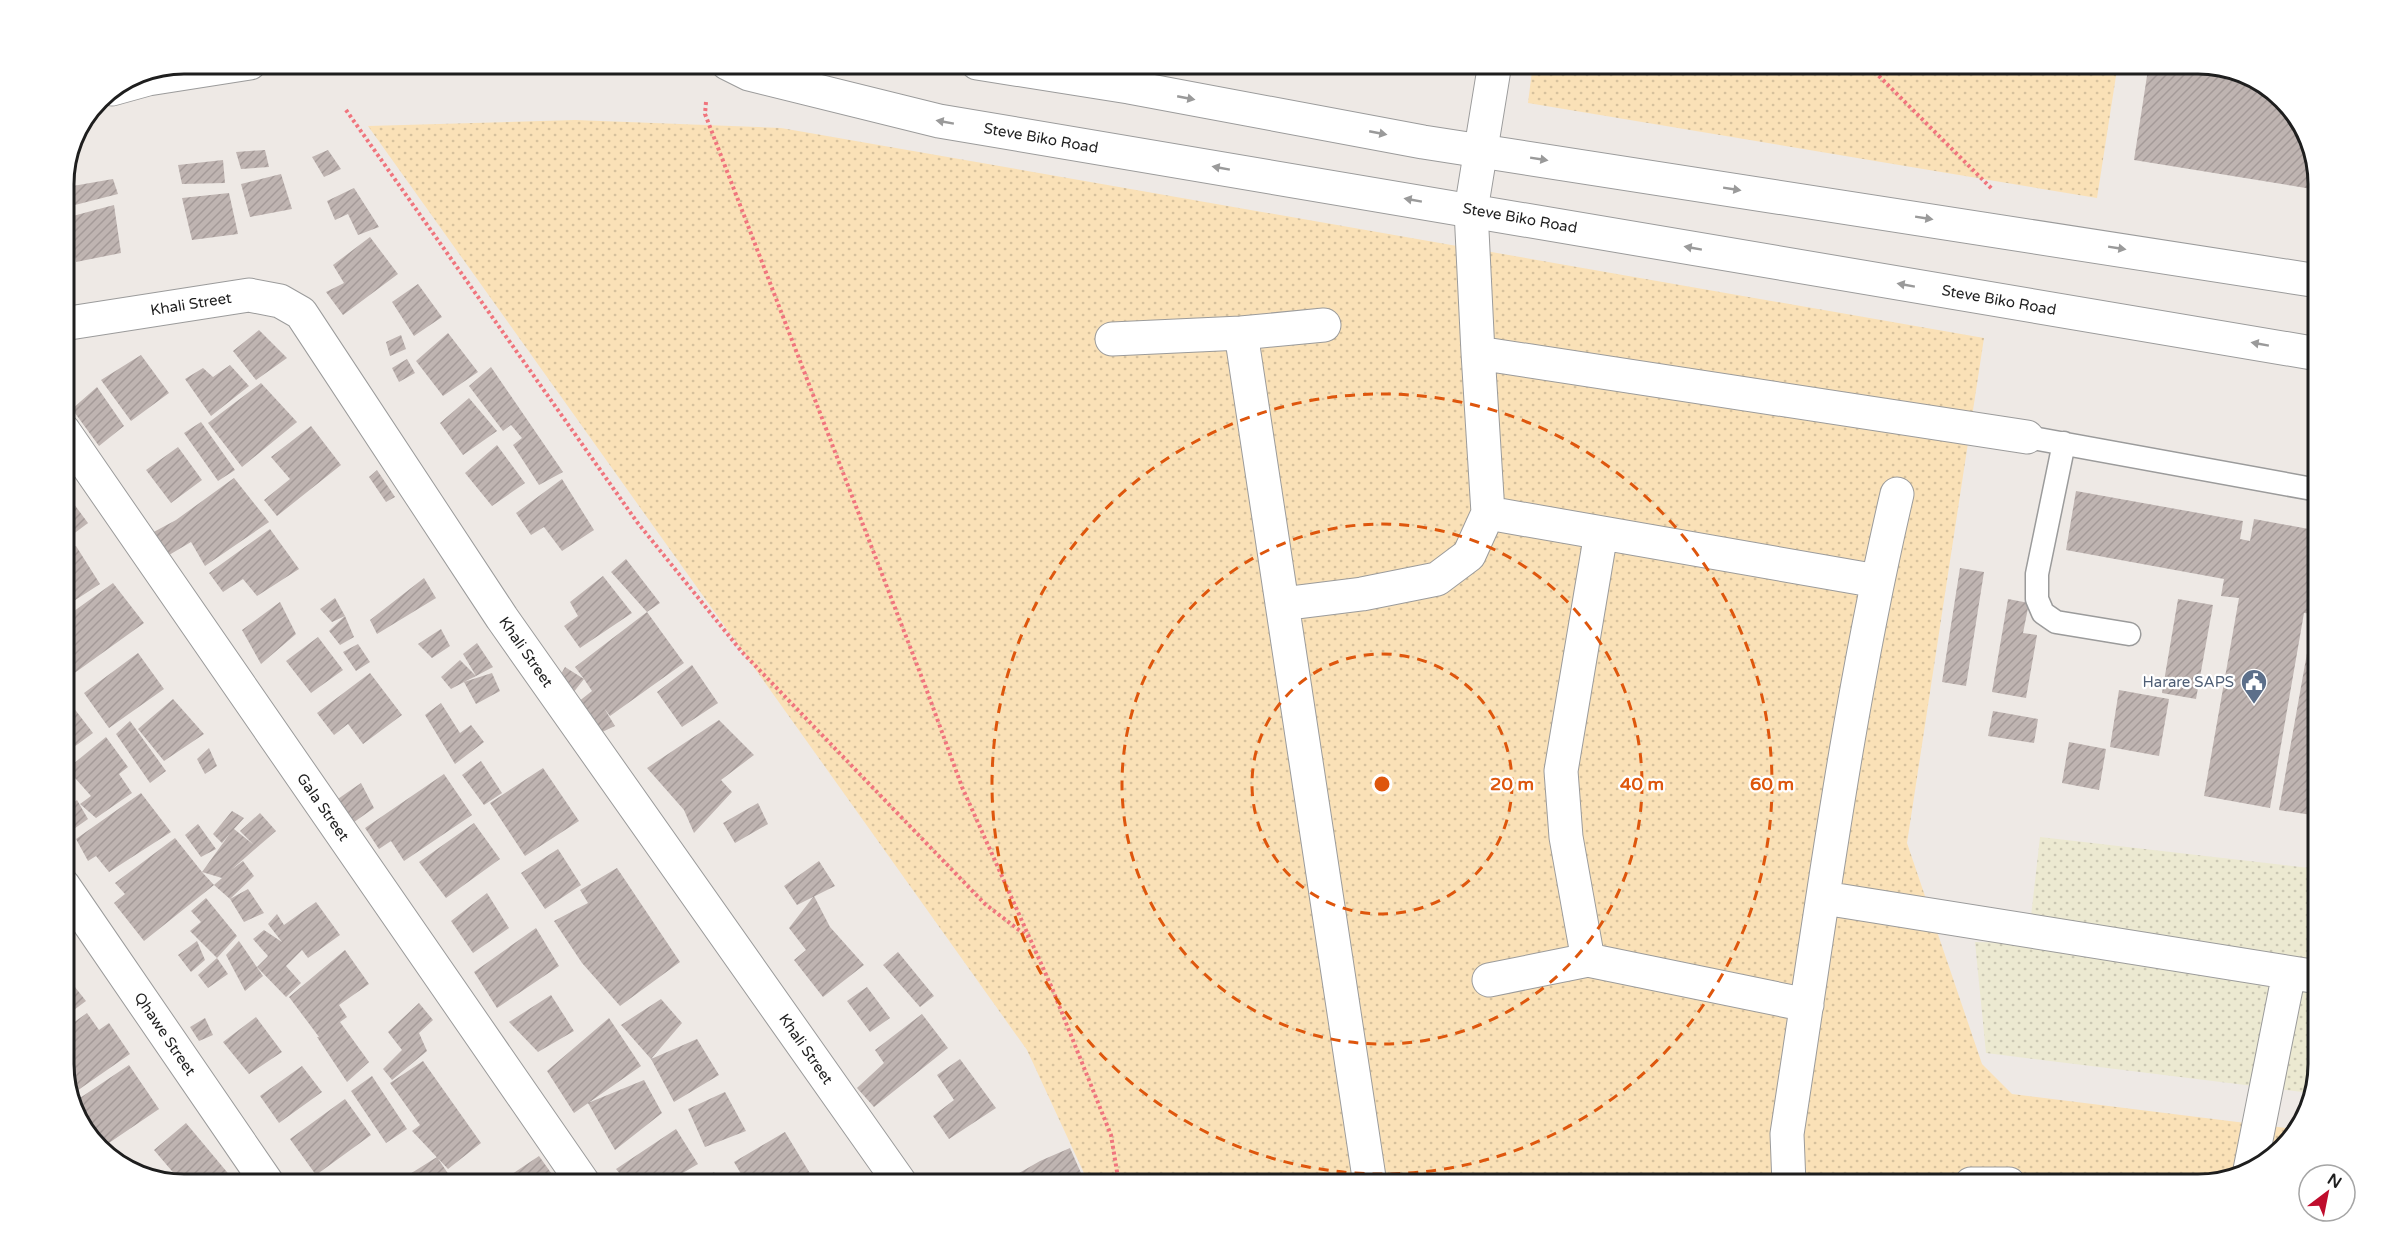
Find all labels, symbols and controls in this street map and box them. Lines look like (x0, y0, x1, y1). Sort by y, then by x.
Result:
one-way arrow (1177, 94, 1196, 103)
one-way arrow (936, 117, 955, 126)
street label: Steve Biko Road (982, 119, 1100, 157)
one-way arrow (1368, 129, 1387, 138)
one-way arrow (1530, 155, 1549, 164)
one-way arrow (1211, 163, 1230, 172)
one-way arrow (1722, 184, 1741, 193)
one-way arrow (1403, 195, 1422, 204)
street label: Steve Biko Road (1461, 199, 1579, 237)
one-way arrow (1915, 214, 1934, 223)
one-way arrow (1684, 243, 1703, 252)
one-way arrow (2108, 244, 2127, 253)
one-way arrow (1897, 280, 1916, 289)
street label: Steve Biko Road (1940, 281, 2058, 319)
street label: Khali Street (149, 289, 233, 319)
one-way arrow (2250, 340, 2269, 349)
street label: Khali Street (495, 613, 557, 691)
public building icon: Harare SAPS (2239, 667, 2269, 705)
place label: Harare SAPS (2142, 673, 2234, 691)
street label: Gala Street (293, 770, 353, 845)
text: 20 m (1490, 773, 1534, 795)
text: 40 m (1620, 773, 1664, 795)
text: 60 m (1750, 773, 1794, 795)
centre of rings (1372, 774, 1392, 794)
street label: Qhawe Street (131, 989, 200, 1079)
street label: Khali Street (775, 1010, 837, 1088)
north arrow (2297, 1163, 2357, 1223)
text: N (2324, 1169, 2345, 1193)

